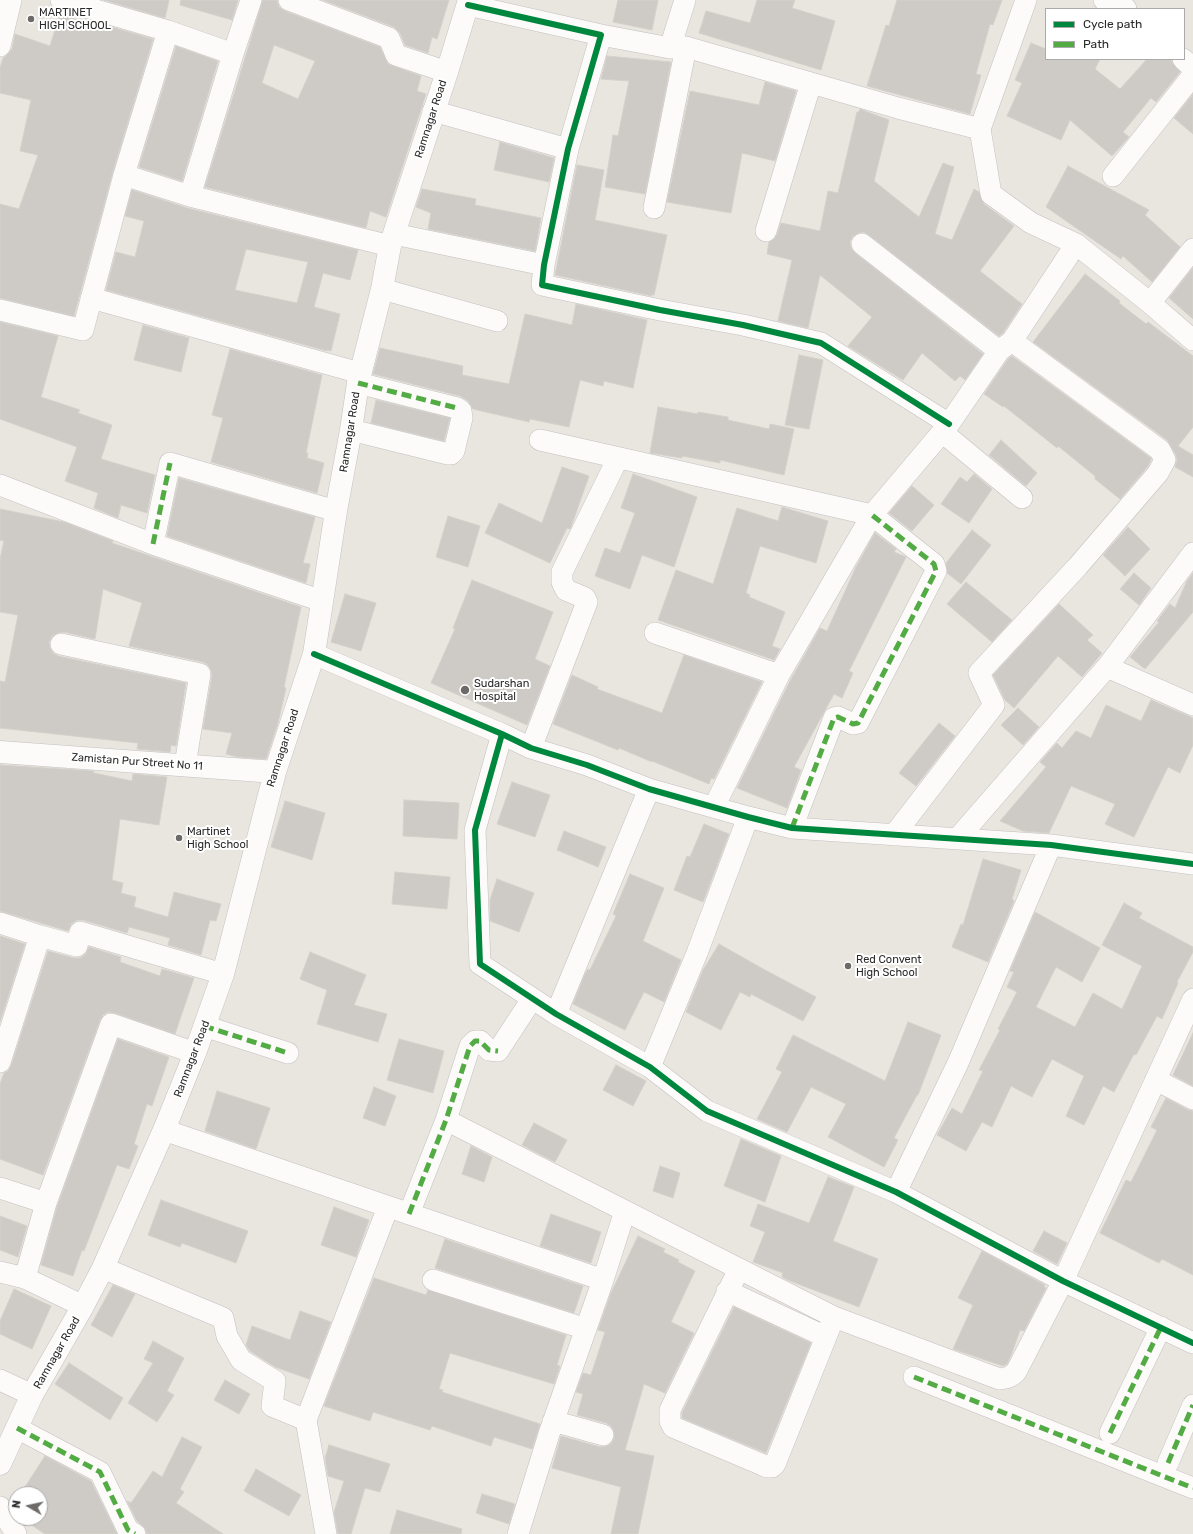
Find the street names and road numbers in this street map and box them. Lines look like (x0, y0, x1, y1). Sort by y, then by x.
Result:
street label: Ramnagar Road (412, 78, 450, 160)
street label: Ramnagar Road (337, 391, 363, 473)
street label: Ramnagar Road (264, 707, 302, 789)
street label: Zamistan Pur Street No 11 (71, 751, 203, 773)
street label: Ramnagar Road (171, 1019, 213, 1099)
street label: Ramnagar Road (31, 1314, 83, 1392)

